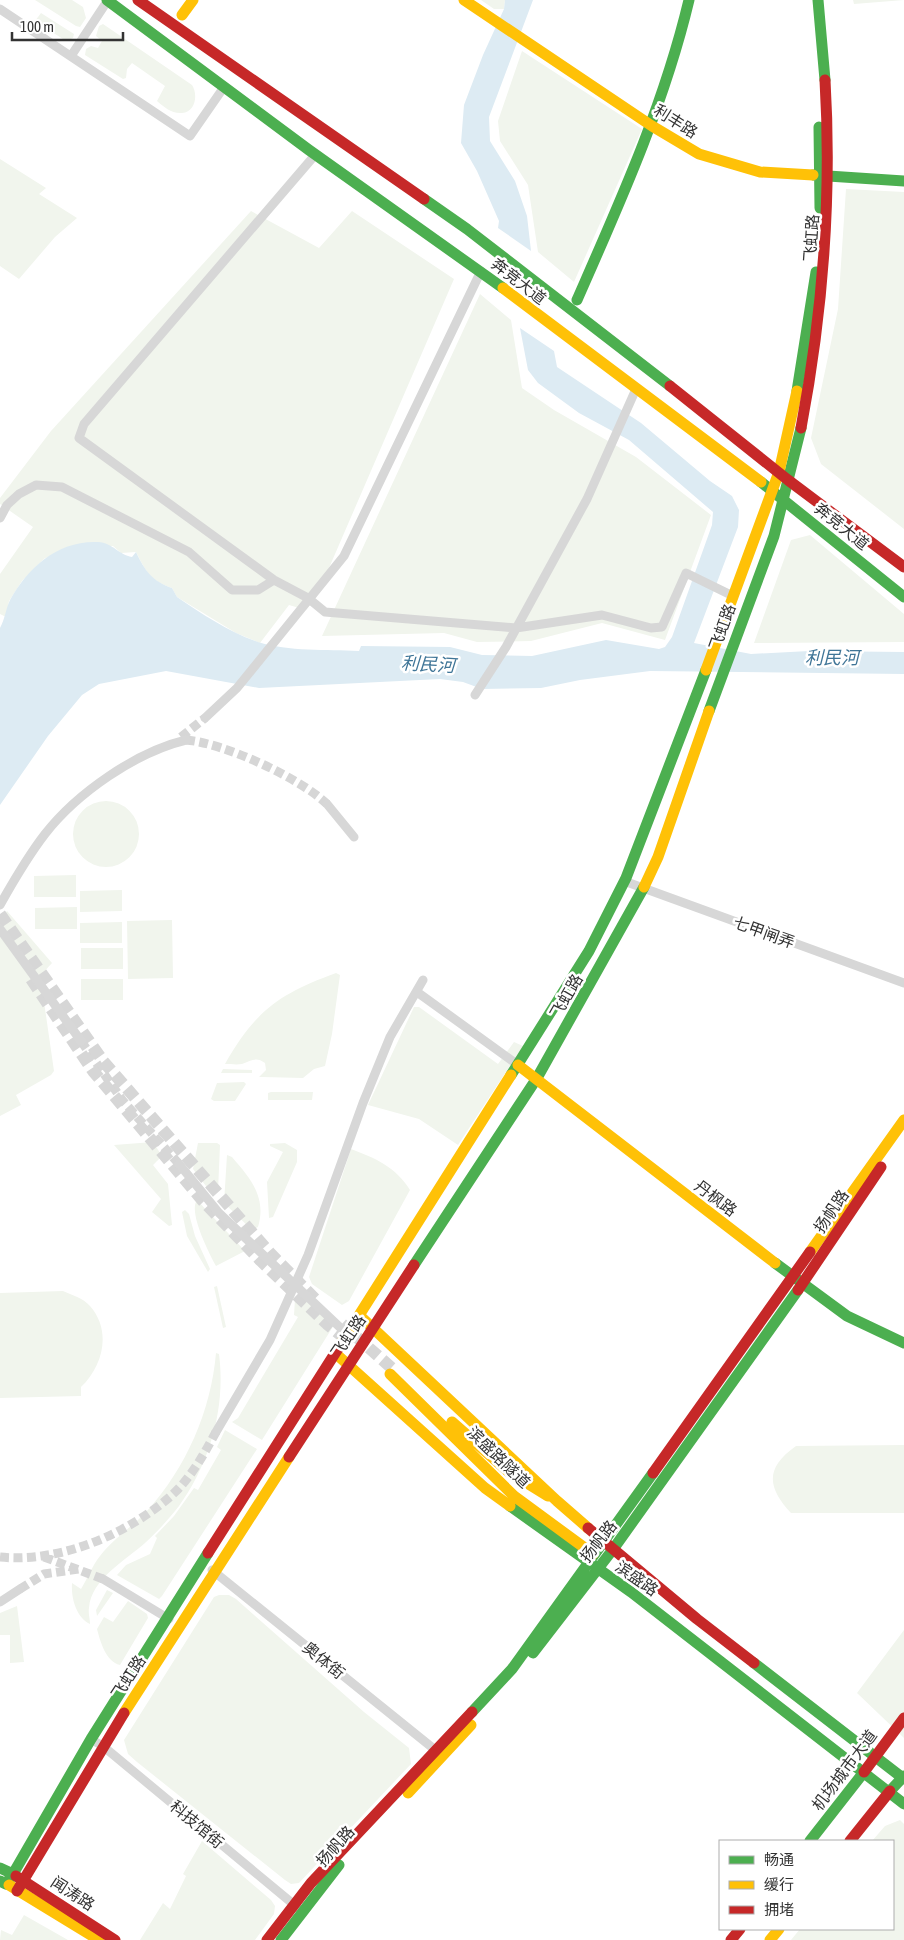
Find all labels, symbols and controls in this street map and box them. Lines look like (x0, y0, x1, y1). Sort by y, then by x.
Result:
scale bar (12, 10, 124, 42)
text: 100 m (20, 18, 54, 35)
street label: 利丰路 (651, 101, 701, 141)
street label: 飞虹路 (800, 213, 822, 263)
street label: 奔竞大道 (488, 254, 550, 308)
street label: 奔竞大道 (811, 499, 873, 553)
street label: 飞虹路 (705, 601, 739, 653)
water label: 利民河 (805, 647, 862, 668)
water label: 利民河 (400, 652, 459, 676)
street label: 七甲闸弄 (731, 913, 797, 951)
street label: 飞虹路 (546, 971, 586, 1021)
street label: 丹枫路 (691, 1176, 741, 1220)
street label: 扬帆路 (810, 1186, 852, 1236)
street label: 飞虹路 (327, 1311, 369, 1361)
street label: 滨盛路隧道 (464, 1423, 534, 1491)
street label: 扬帆路 (576, 1517, 620, 1565)
street label: 滨盛路 (612, 1557, 662, 1599)
street label: 奥体街 (300, 1638, 348, 1682)
street label: 飞虹路 (107, 1652, 149, 1702)
street label: 机场城市大道 (808, 1726, 880, 1814)
street label: 科技馆街 (167, 1797, 227, 1851)
street label: 扬帆路 (312, 1822, 358, 1870)
legend (719, 1840, 894, 1930)
text: 畅通 (764, 1851, 794, 1868)
street label: 闻涛路 (48, 1872, 98, 1914)
text: 缓行 (764, 1876, 794, 1893)
text: 拥堵 (764, 1901, 794, 1918)

